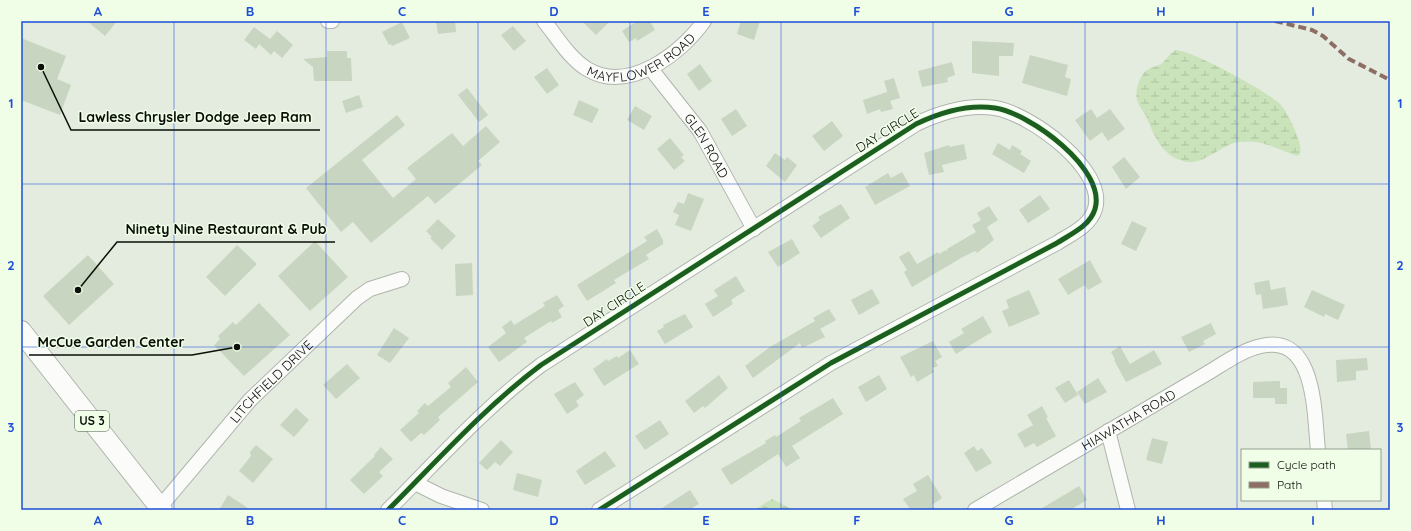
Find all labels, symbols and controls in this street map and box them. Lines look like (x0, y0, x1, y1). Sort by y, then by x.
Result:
text: A (94, 3, 103, 19)
text: B (246, 3, 254, 19)
text: C (398, 3, 406, 19)
text: D (549, 3, 559, 19)
text: E (702, 3, 710, 19)
text: F (853, 3, 861, 19)
text: G (1004, 3, 1014, 19)
text: H (1156, 3, 1166, 19)
text: I (1311, 3, 1315, 19)
street label: MAYFLOWER ROAD (584, 30, 698, 85)
text: 1 (8, 95, 14, 111)
text: 1 (1397, 95, 1403, 111)
callout: Lawless Chrysler Dodge Jeep Ram (71, 104, 320, 130)
street label: DAY CIRCLE (853, 104, 921, 156)
text: Lawless Chrysler Dodge Jeep Ram (78, 108, 312, 126)
street label: GLEN ROAD (681, 110, 732, 181)
callout: Ninety Nine Restaurant & Pub (117, 216, 335, 242)
text: Ninety Nine Restaurant & Pub (125, 220, 327, 238)
text: 2 (7, 257, 15, 273)
text: 2 (1396, 257, 1404, 273)
street label: DAY CIRCLE (580, 278, 648, 330)
callout: McCue Garden Center (29, 329, 192, 355)
text: McCue Garden Center (37, 333, 185, 351)
street label: LITCHFIELD DRIVE (226, 337, 316, 426)
street label: HIAWATHA ROAD (1079, 386, 1178, 454)
road number: US 3 (75, 411, 109, 431)
text: 3 (8, 419, 15, 435)
text: 3 (1397, 419, 1404, 435)
legend (1241, 449, 1381, 501)
text: Cycle path (1277, 457, 1336, 472)
text: Path (1277, 477, 1302, 492)
text: A (94, 512, 103, 528)
text: B (246, 512, 254, 528)
text: C (398, 512, 406, 528)
text: D (549, 512, 559, 528)
text: E (702, 512, 710, 528)
text: F (853, 512, 861, 528)
text: G (1004, 512, 1014, 528)
text: H (1156, 512, 1166, 528)
text: I (1311, 512, 1315, 528)

